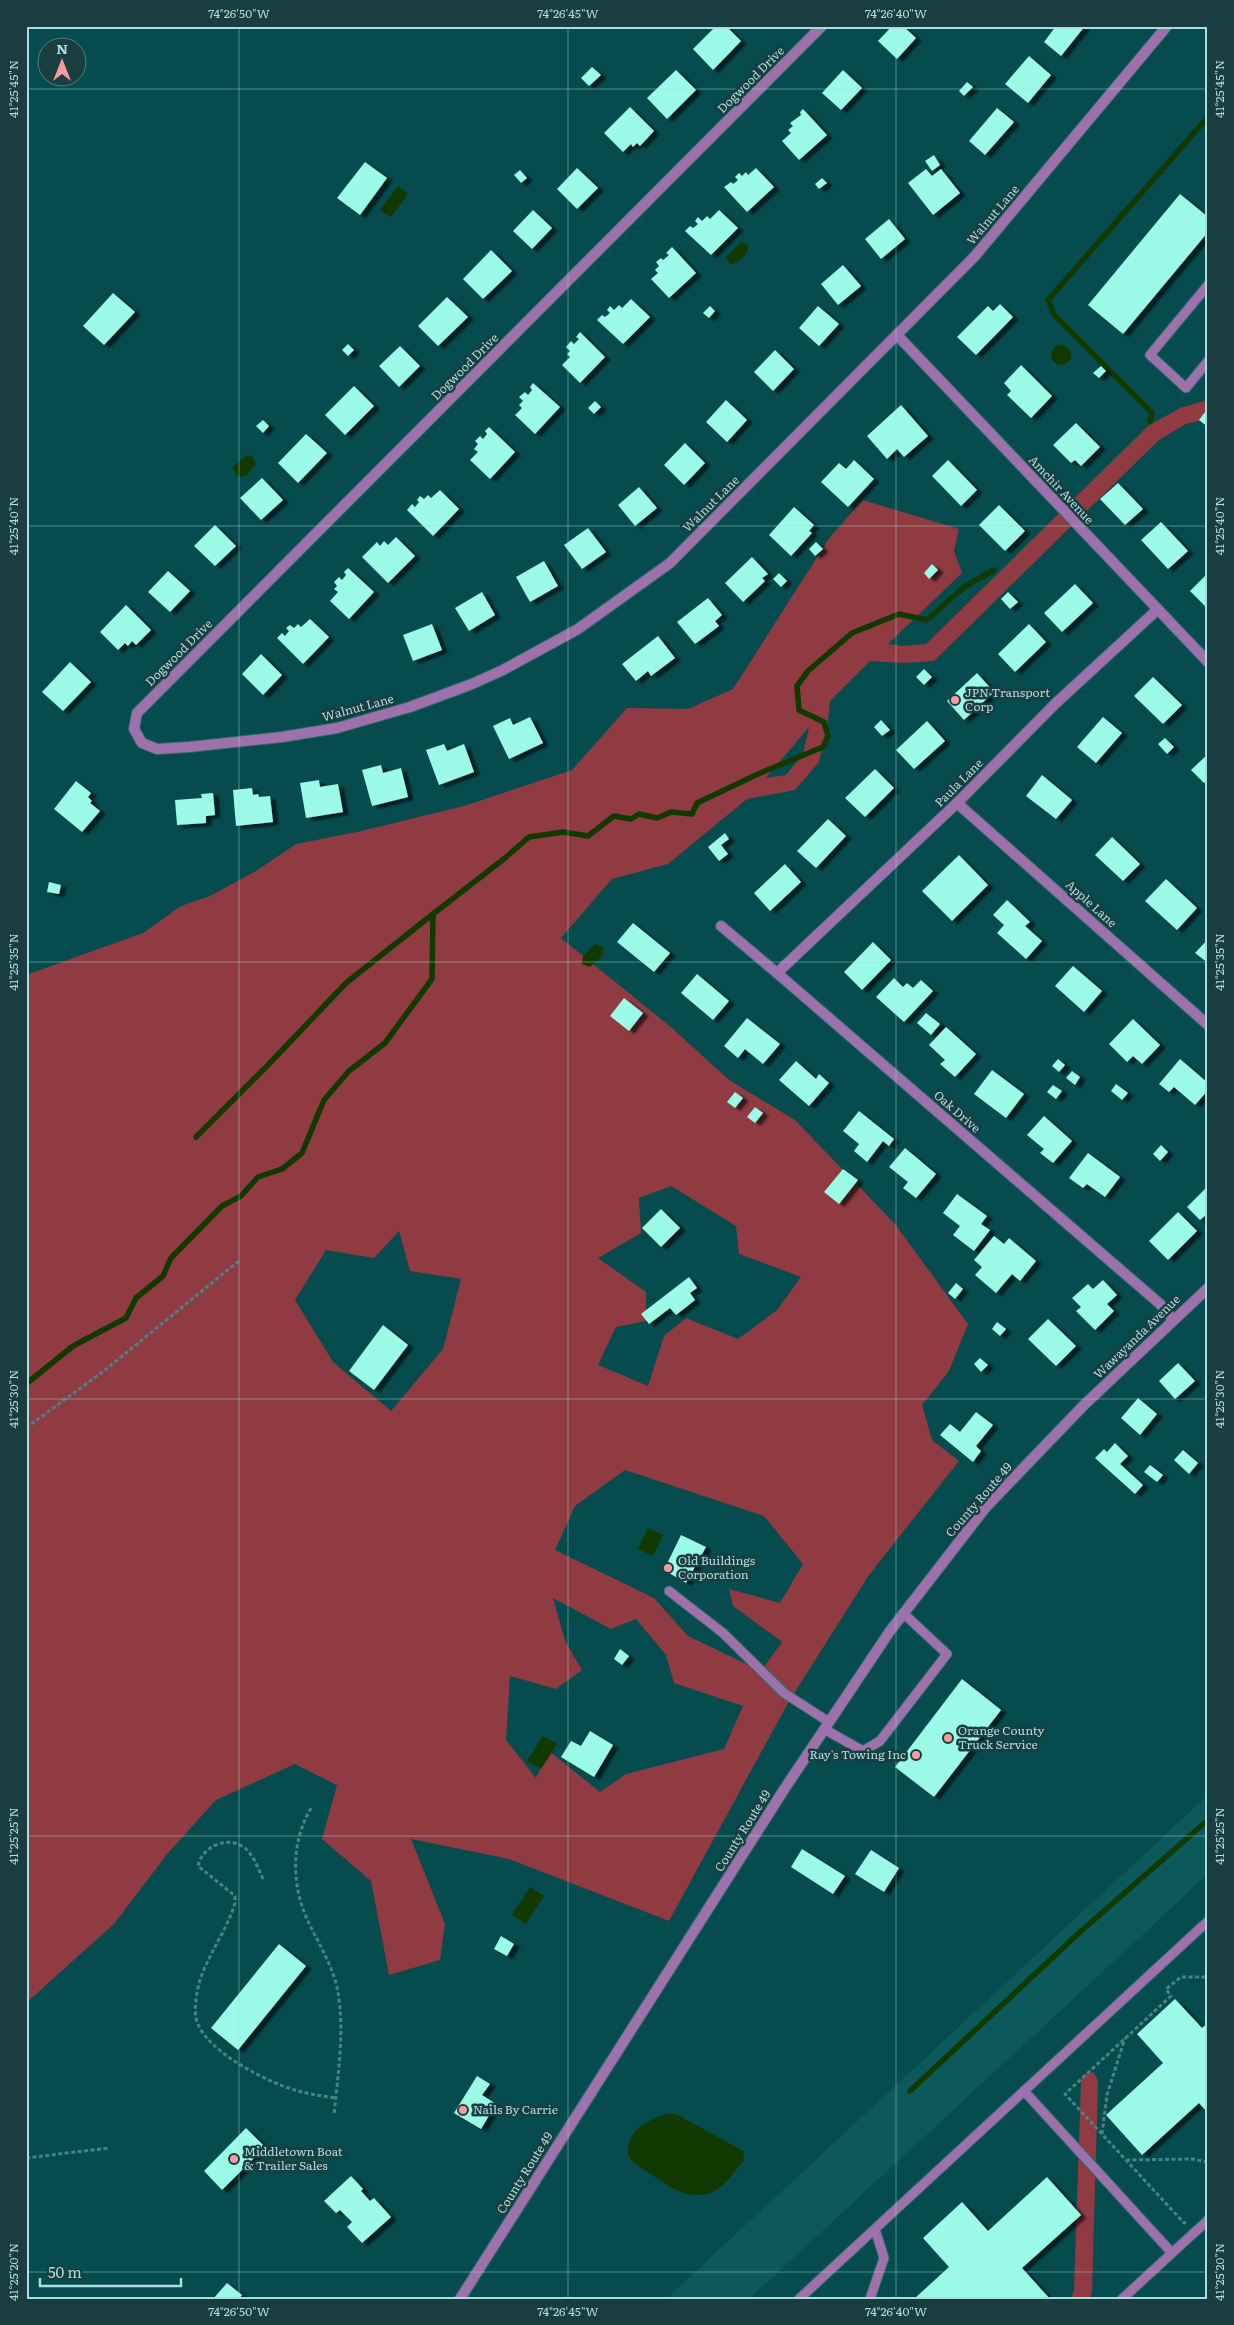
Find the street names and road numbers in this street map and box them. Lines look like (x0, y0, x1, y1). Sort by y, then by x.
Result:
street label: Dogwood Drive (713, 42, 788, 117)
street label: Walnut Lane (962, 180, 1023, 248)
street label: Dogwood Drive (427, 329, 502, 404)
street label: Amchir Avenue (1025, 451, 1098, 528)
street label: Walnut Lane (678, 471, 743, 536)
street label: Dogwood Drive (141, 615, 216, 690)
street label: Walnut Lane (320, 689, 396, 725)
street label: Paula Lane (930, 754, 987, 811)
street label: Apple Lane (1062, 875, 1121, 931)
street label: Oak Drive (930, 1086, 985, 1137)
street label: Wawayanda Avenue (1089, 1290, 1184, 1382)
street label: County Route 49 (941, 1458, 1016, 1541)
street label: County Route 49 (710, 1786, 775, 1875)
street label: County Route 49 (492, 2128, 557, 2217)

